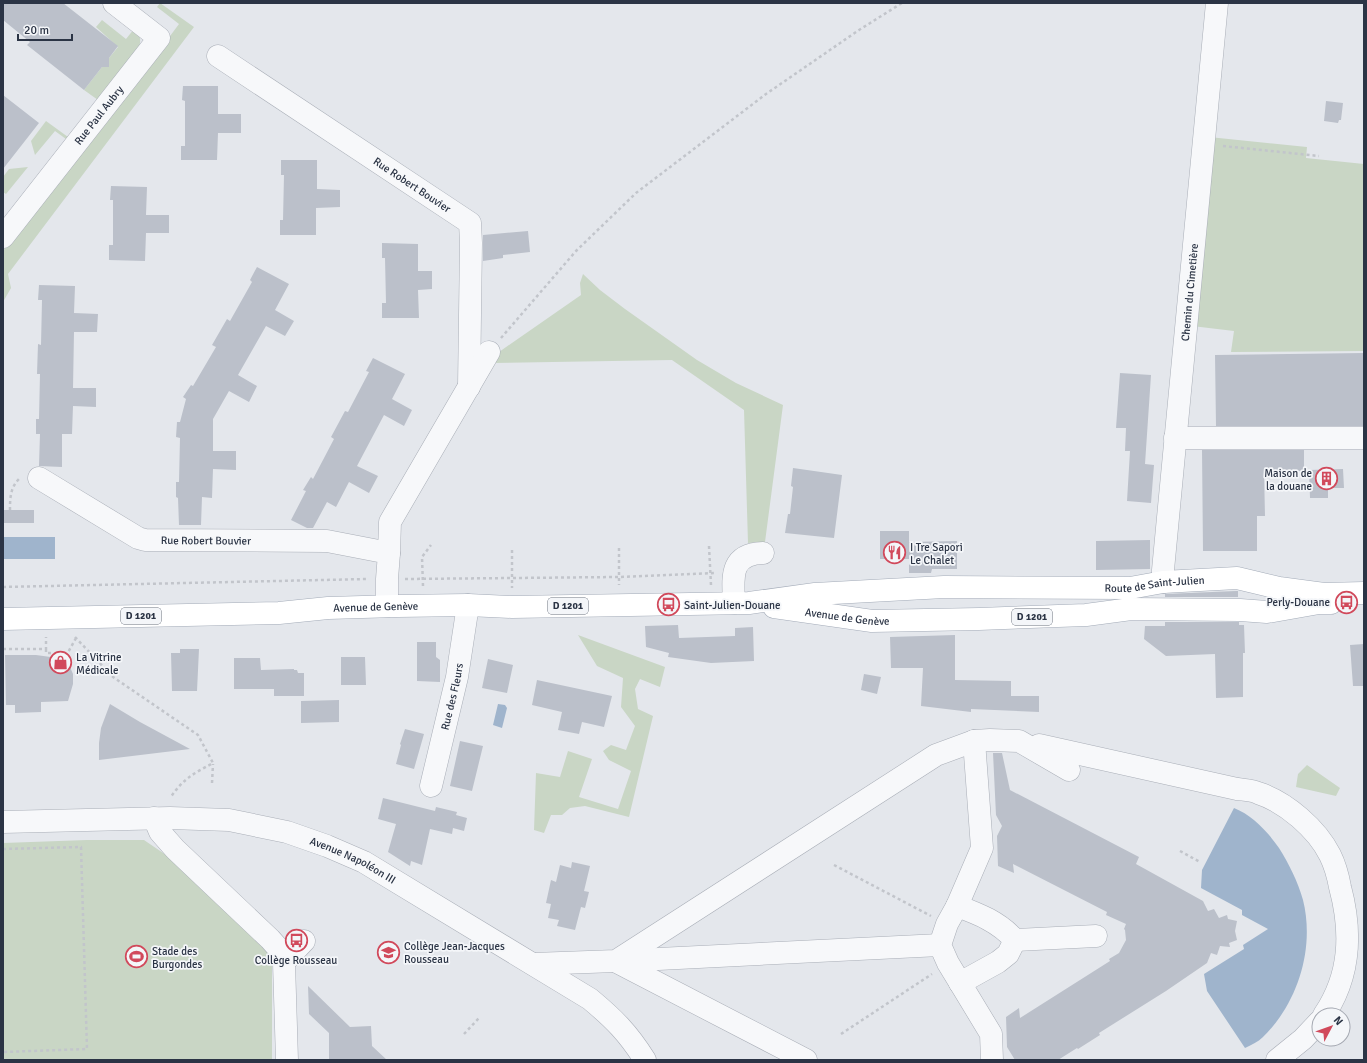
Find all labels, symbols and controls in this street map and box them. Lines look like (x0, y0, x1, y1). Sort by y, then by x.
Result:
scale bar (18, 16, 72, 42)
text: 20 m (24, 23, 49, 38)
street label: Rue Paul Aubry (71, 82, 126, 147)
street label: Rue Robert Bouvier (371, 154, 453, 215)
street label: Chemin du Cimetière (1178, 243, 1201, 342)
building icon: Maison de la douane (1314, 466, 1340, 492)
place label: Maison de la douane (1264, 467, 1312, 493)
street label: Rue Robert Bouvier (161, 534, 251, 547)
restaurant icon: I Tre Sapori Le Chalet (881, 540, 907, 566)
place label: I Tre Sapori Le Chalet (910, 541, 963, 567)
street label: Route de Saint-Julien (1104, 573, 1205, 595)
bus stop icon: Perly-Douane (1333, 589, 1359, 615)
bus stop icon: Saint-Julien-Douane (656, 592, 682, 618)
place label: Perly-Douane (1266, 596, 1330, 609)
road number: D 1201 (548, 598, 588, 614)
street label: Avenue de Genève (333, 599, 418, 614)
place label: Saint-Julien-Douane (684, 599, 781, 612)
street label: Avenue de Genève (804, 605, 890, 628)
road number: D 1201 (121, 608, 161, 624)
road number: D 1201 (1012, 609, 1052, 625)
shop icon: La Vitrine Médicale (47, 650, 73, 676)
place label: La Vitrine Médicale (76, 651, 121, 677)
street label: Rue des Fleurs (438, 662, 466, 731)
street label: Avenue Napoléon III (308, 834, 398, 886)
bus stop icon: Collège Rousseau (283, 927, 309, 953)
school or university icon: Collège Jean-Jacques Rousseau (375, 939, 401, 965)
place label: Collège Jean-Jacques Rousseau (404, 940, 505, 966)
sports icon: Stade des Burgondes (123, 944, 149, 970)
place label: Stade des Burgondes (152, 945, 202, 971)
place label: Collège Rousseau (255, 954, 337, 967)
north arrow (1311, 1007, 1351, 1047)
text: N (1331, 1014, 1346, 1028)

